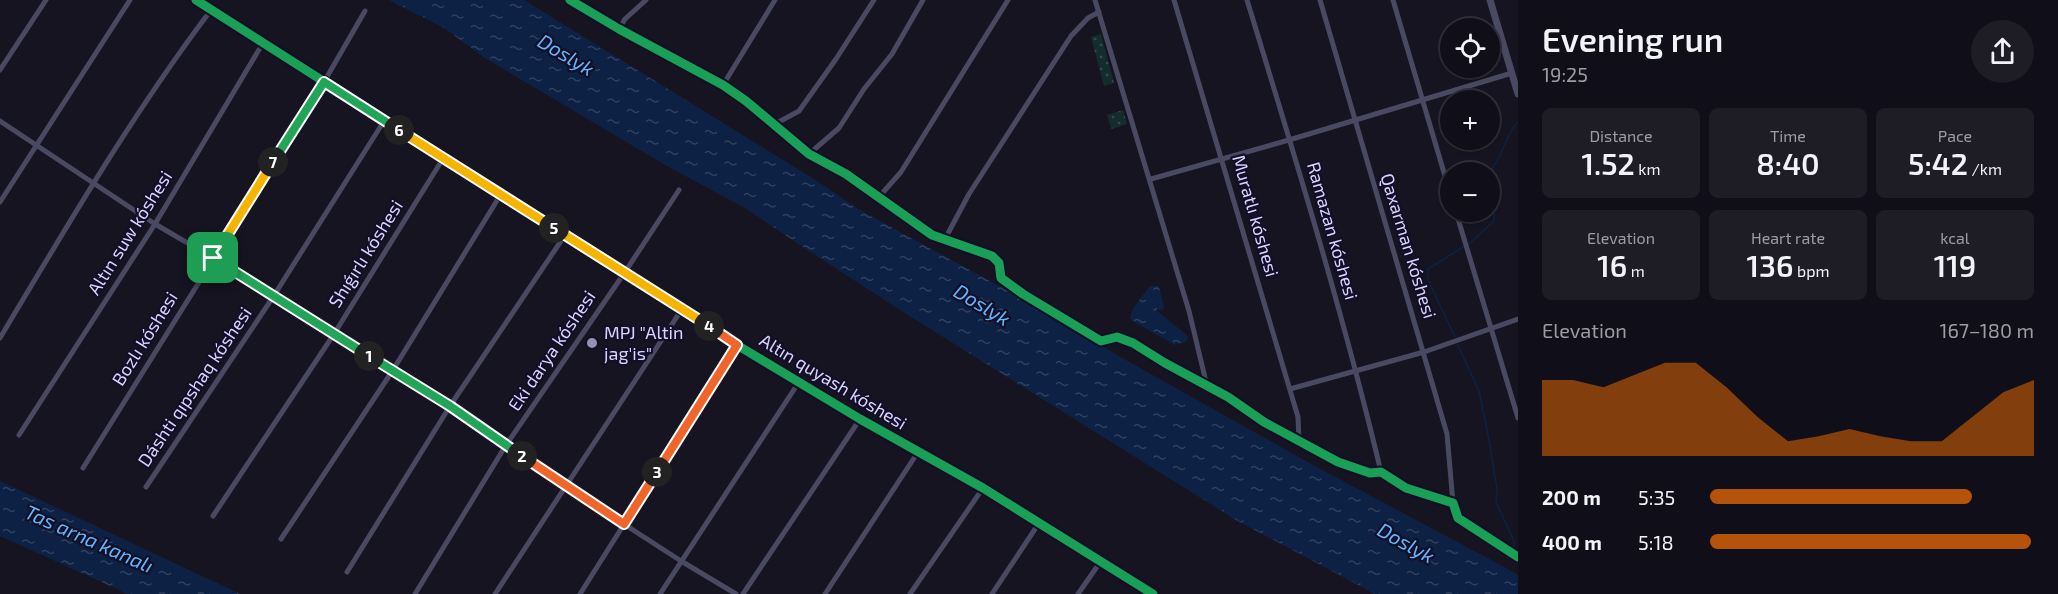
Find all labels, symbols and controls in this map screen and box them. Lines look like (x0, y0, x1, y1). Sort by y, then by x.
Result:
map controls (1440, 18, 1500, 222)
button: locate (1440, 18, 1500, 78)
text: Evening run (1542, 19, 1723, 59)
button: share (1971, 20, 2034, 83)
water label: Doslyk (534, 28, 599, 81)
text: 19:25 (1542, 62, 1588, 86)
button: + (1440, 90, 1500, 150)
pin: 6 (384, 115, 414, 145)
text: 6 (394, 120, 404, 139)
text: Distance (1589, 126, 1653, 145)
text: Time (1770, 126, 1806, 145)
text: Pace (1938, 126, 1972, 145)
text: 1.52 (1582, 145, 1635, 181)
text: 8:40 (1756, 145, 1820, 181)
text: 5:42 (1908, 145, 1968, 181)
pin: 7 (258, 147, 288, 177)
text: 7 (269, 152, 277, 171)
street label: Muratlı kóshesi (1228, 152, 1284, 279)
street label: Ramazan kóshesi (1303, 159, 1363, 302)
text: km (1635, 159, 1660, 178)
text: /km (1968, 159, 2002, 178)
button: − (1440, 162, 1500, 222)
street label: Altın suw kóshesi (82, 166, 176, 299)
street label: Qaxarman kóshesi (1376, 170, 1441, 321)
street label: Shıǵırlı kóshesi (323, 196, 407, 311)
pin: 5 (539, 213, 569, 243)
text: 5 (550, 218, 558, 237)
text: Elevation (1587, 228, 1655, 247)
text: Heart rate (1751, 228, 1825, 247)
text: kcal (1940, 228, 1970, 247)
pin (187, 232, 238, 283)
icon: arrive (196, 241, 229, 274)
text: 16 (1597, 247, 1627, 283)
text: 136 (1747, 247, 1793, 283)
text: 119 (1934, 247, 1976, 283)
text: m (1627, 261, 1645, 280)
text: bpm (1793, 261, 1829, 280)
water label: Doslyk (950, 278, 1015, 331)
street label: Eki darya kóshesi (503, 286, 600, 415)
street label: Bozlı kóshesi (107, 288, 182, 389)
street label: Dáshti qıpshaq kóshesi (133, 302, 256, 470)
pin: 4 (694, 311, 724, 341)
text: 4 (704, 316, 714, 335)
text: Elevation (1542, 318, 1627, 342)
text: 167–180 m (1939, 318, 2034, 342)
place label: MPJ "Altin jag'is" (604, 321, 683, 364)
street label: Altın quyash kóshesi (756, 329, 911, 434)
marker: MPJ "Altin jag'is" (585, 336, 599, 350)
pin: 1 (354, 341, 384, 371)
text: 1 (366, 346, 372, 365)
pin: 2 (507, 441, 537, 471)
text: 2 (517, 446, 527, 465)
pin: 3 (642, 457, 672, 487)
text: 3 (652, 462, 662, 481)
text: 200 m (1542, 485, 1601, 509)
text: 5:35 (1638, 485, 1675, 509)
water label: Tas arna kanalı (22, 499, 157, 577)
water label: Doslyk (1373, 517, 1439, 568)
text: 400 m (1542, 530, 1602, 554)
text: 5:18 (1638, 530, 1674, 554)

